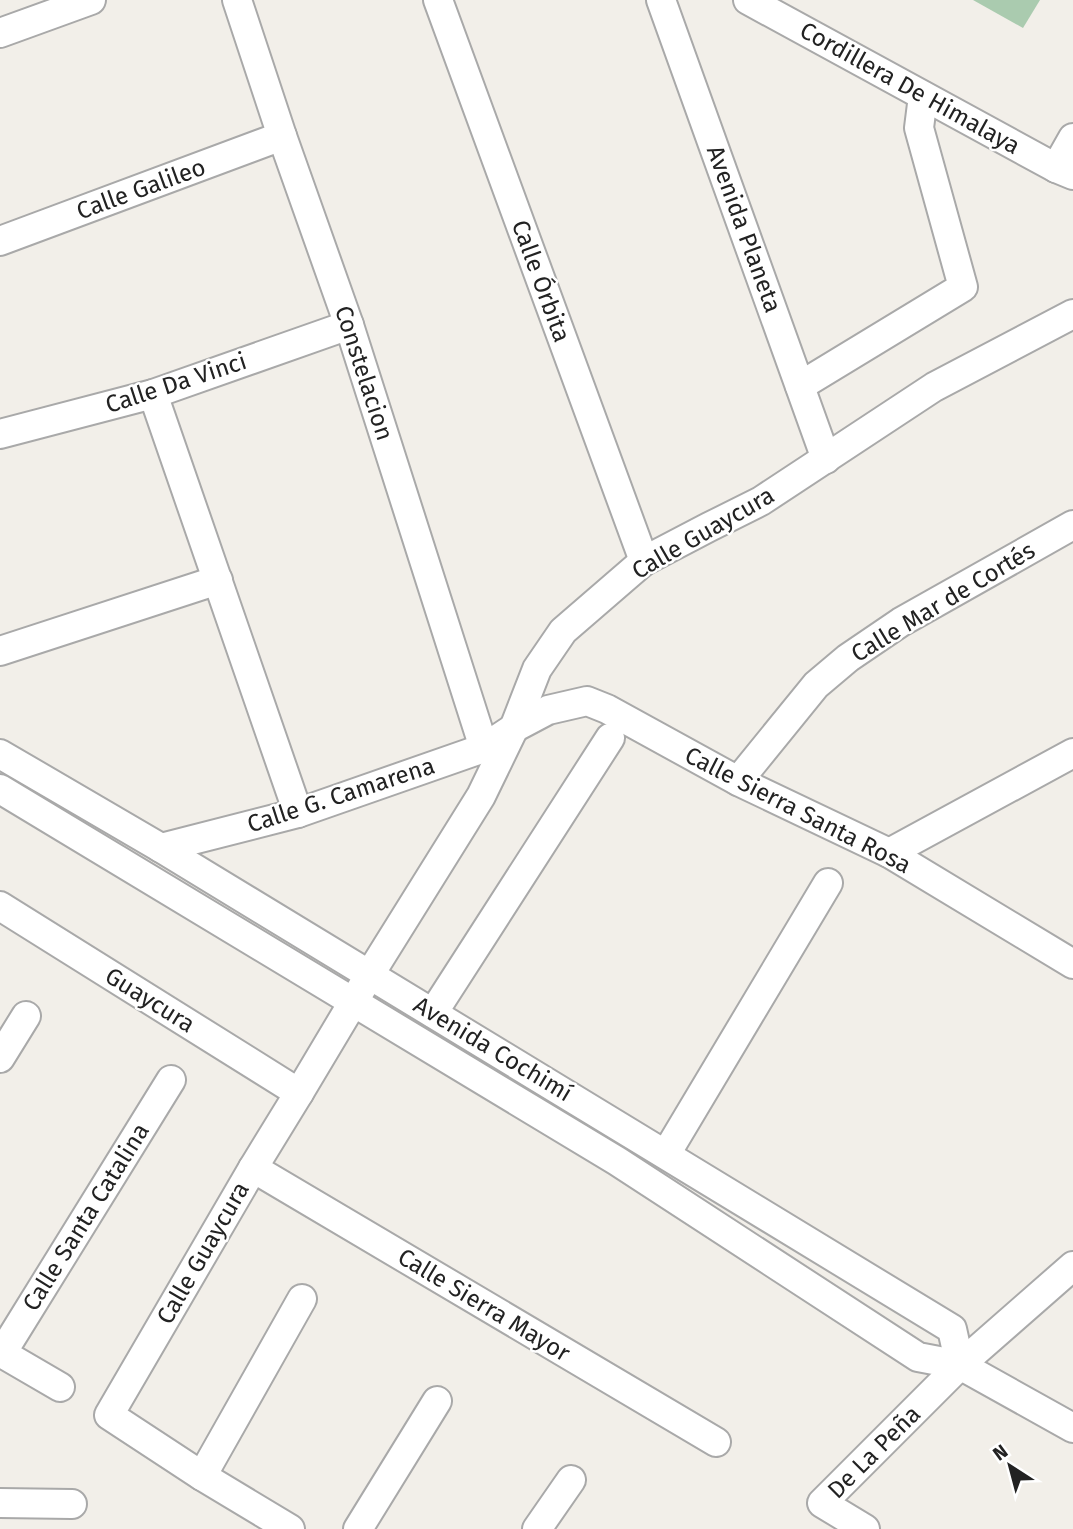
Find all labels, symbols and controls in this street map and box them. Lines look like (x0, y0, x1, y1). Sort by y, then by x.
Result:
street label: Cordillera De Himalaya (795, 16, 1025, 160)
street label: Avenida Planeta (701, 142, 787, 316)
street label: Calle Galileo (73, 153, 209, 225)
street label: Calle Órbita (506, 216, 577, 346)
street label: Constelacion (329, 302, 399, 444)
street label: Calle Da Vinci (102, 347, 250, 419)
street label: Calle Guaycura (627, 481, 779, 585)
street label: Calle Mar de Cortés (846, 536, 1040, 668)
street label: Calle Sierra Santa Rosa (680, 741, 916, 879)
street label: Calle G. Camarena (244, 752, 438, 838)
street label: Guaycura (100, 962, 200, 1038)
street label: Avenida Cochimí (409, 991, 577, 1107)
street label: Calle Santa Catalina (17, 1118, 155, 1316)
street label: Calle Guaycura (151, 1177, 255, 1329)
street label: Calle Sierra Mayor (393, 1243, 576, 1368)
street label: De La Peña (822, 1400, 926, 1504)
north arrow (975, 1431, 1045, 1501)
text: N (988, 1440, 1012, 1466)

